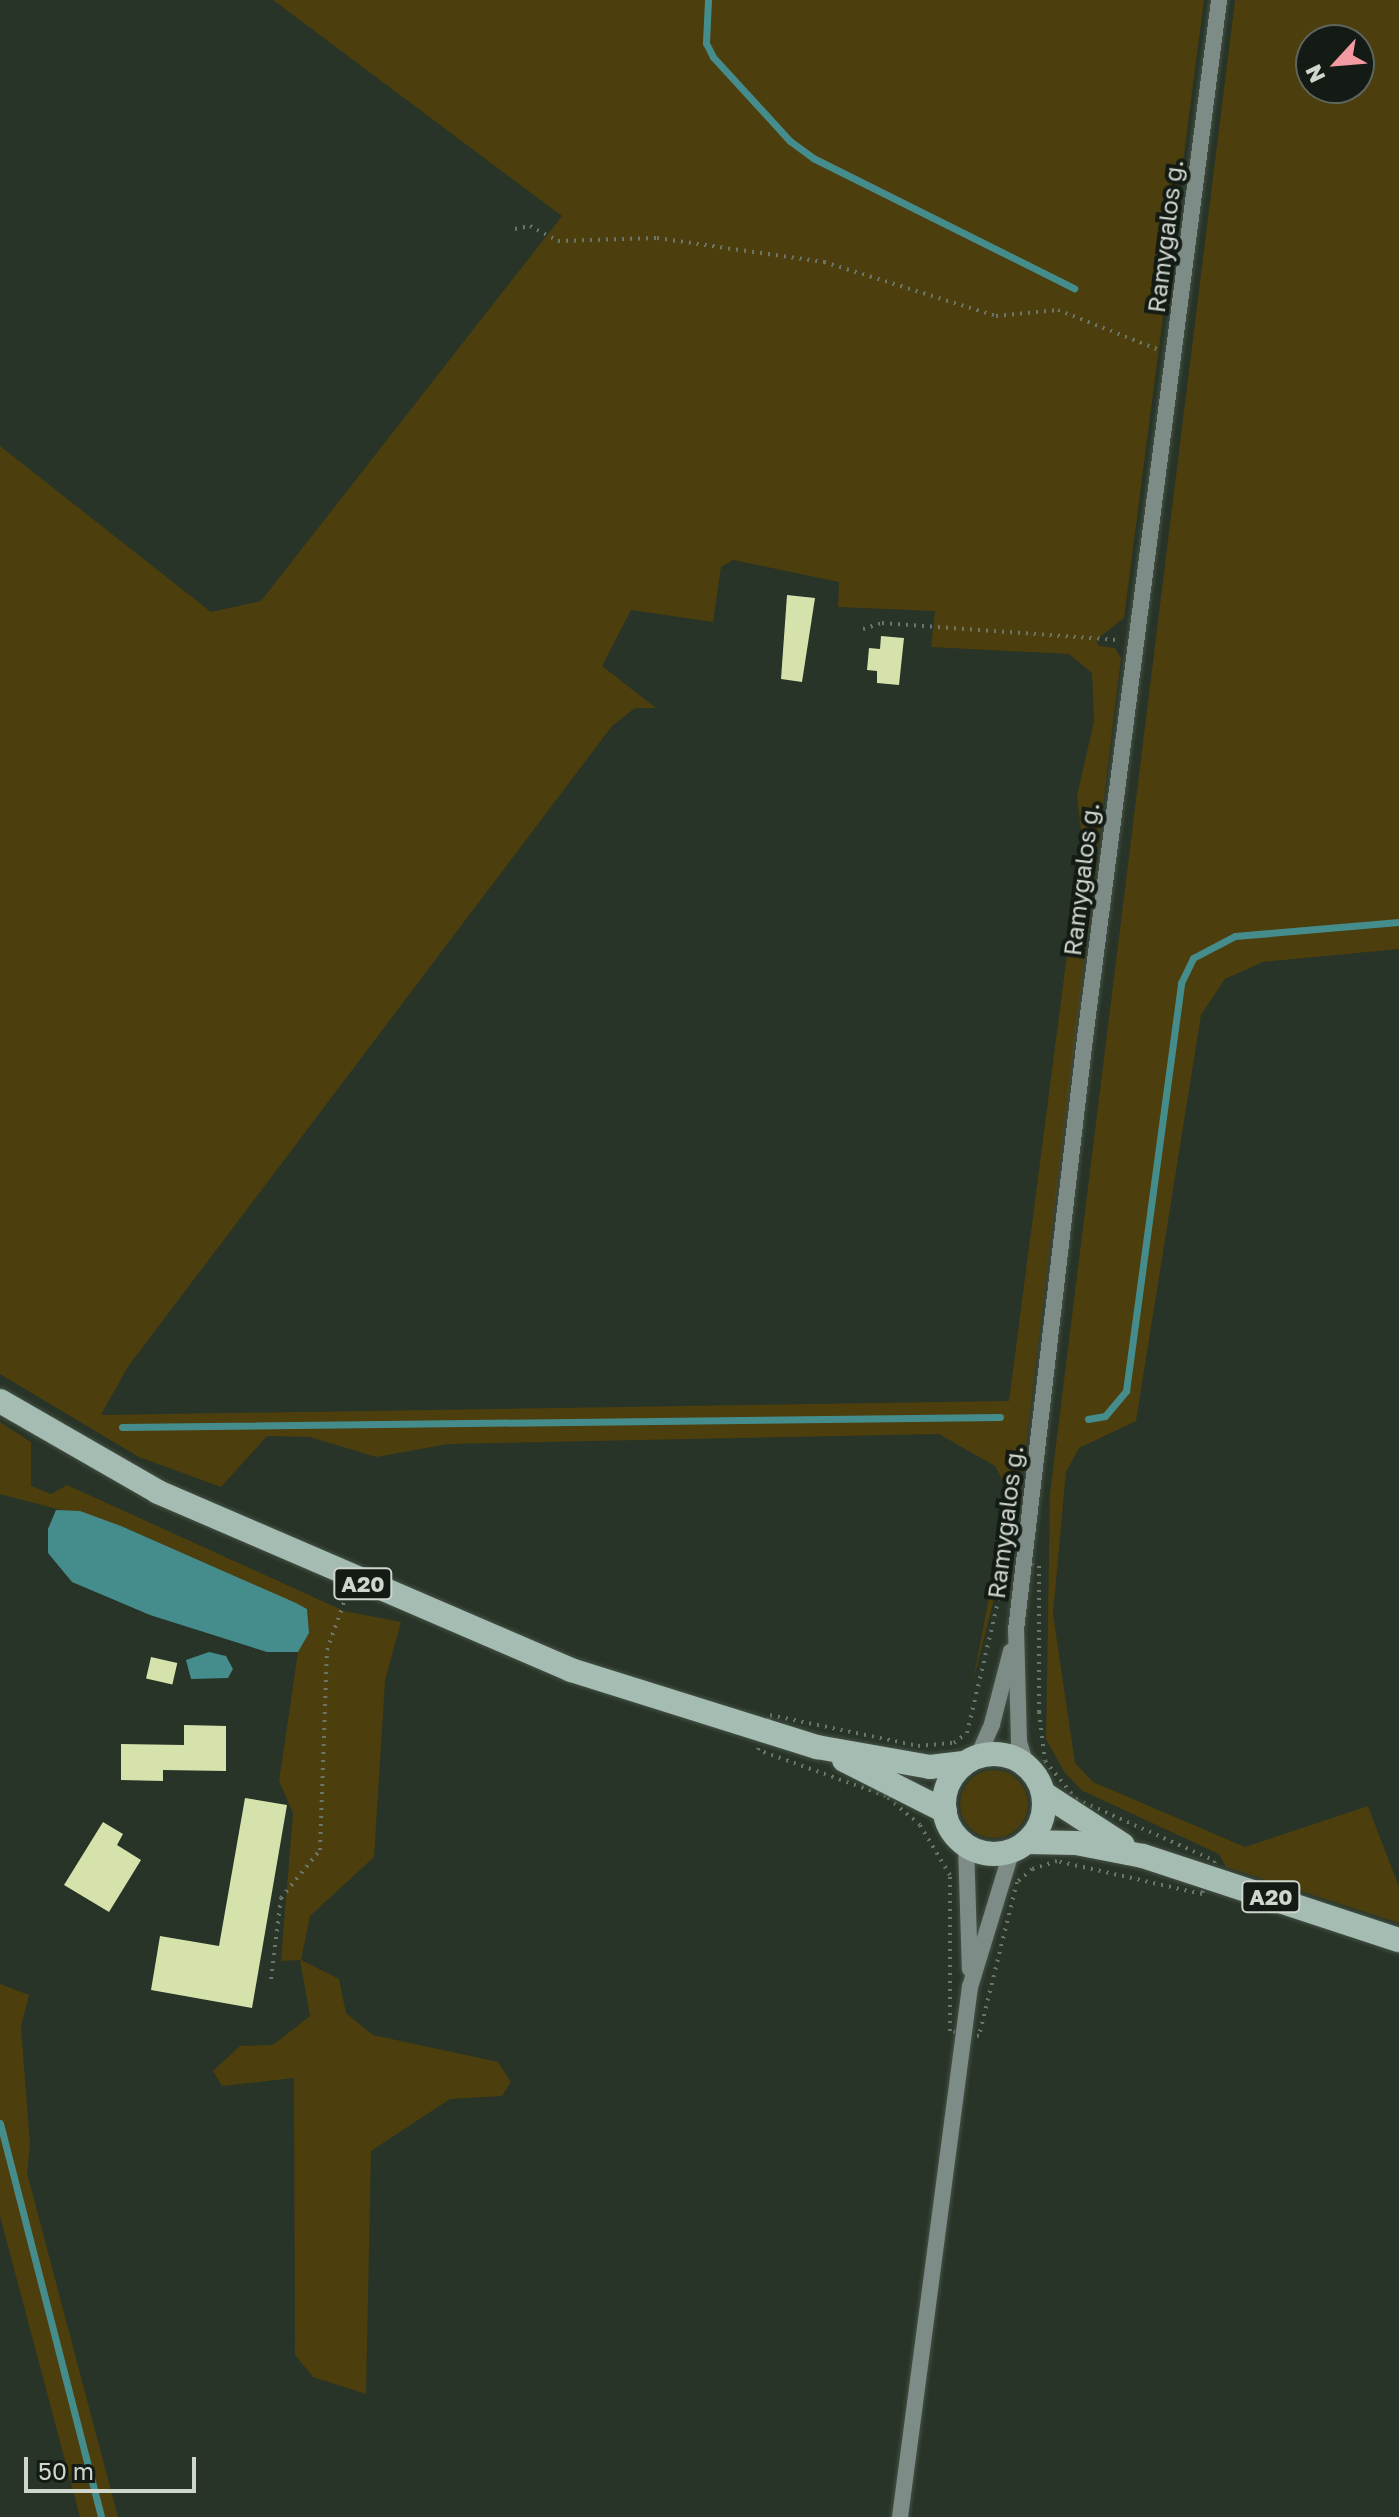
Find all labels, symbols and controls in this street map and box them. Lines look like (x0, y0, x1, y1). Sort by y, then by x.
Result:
north arrow (1295, 24, 1375, 104)
text: N (1299, 60, 1331, 87)
street label: Ramygalos g. (1141, 158, 1189, 314)
street label: Ramygalos g. (1057, 801, 1105, 957)
street label: Ramygalos g. (981, 1444, 1029, 1600)
road number: A20 (333, 1566, 393, 1602)
road number: A20 (1241, 1879, 1301, 1915)
scale bar (28, 2441, 200, 2491)
text: 50 m (38, 2456, 94, 2485)

